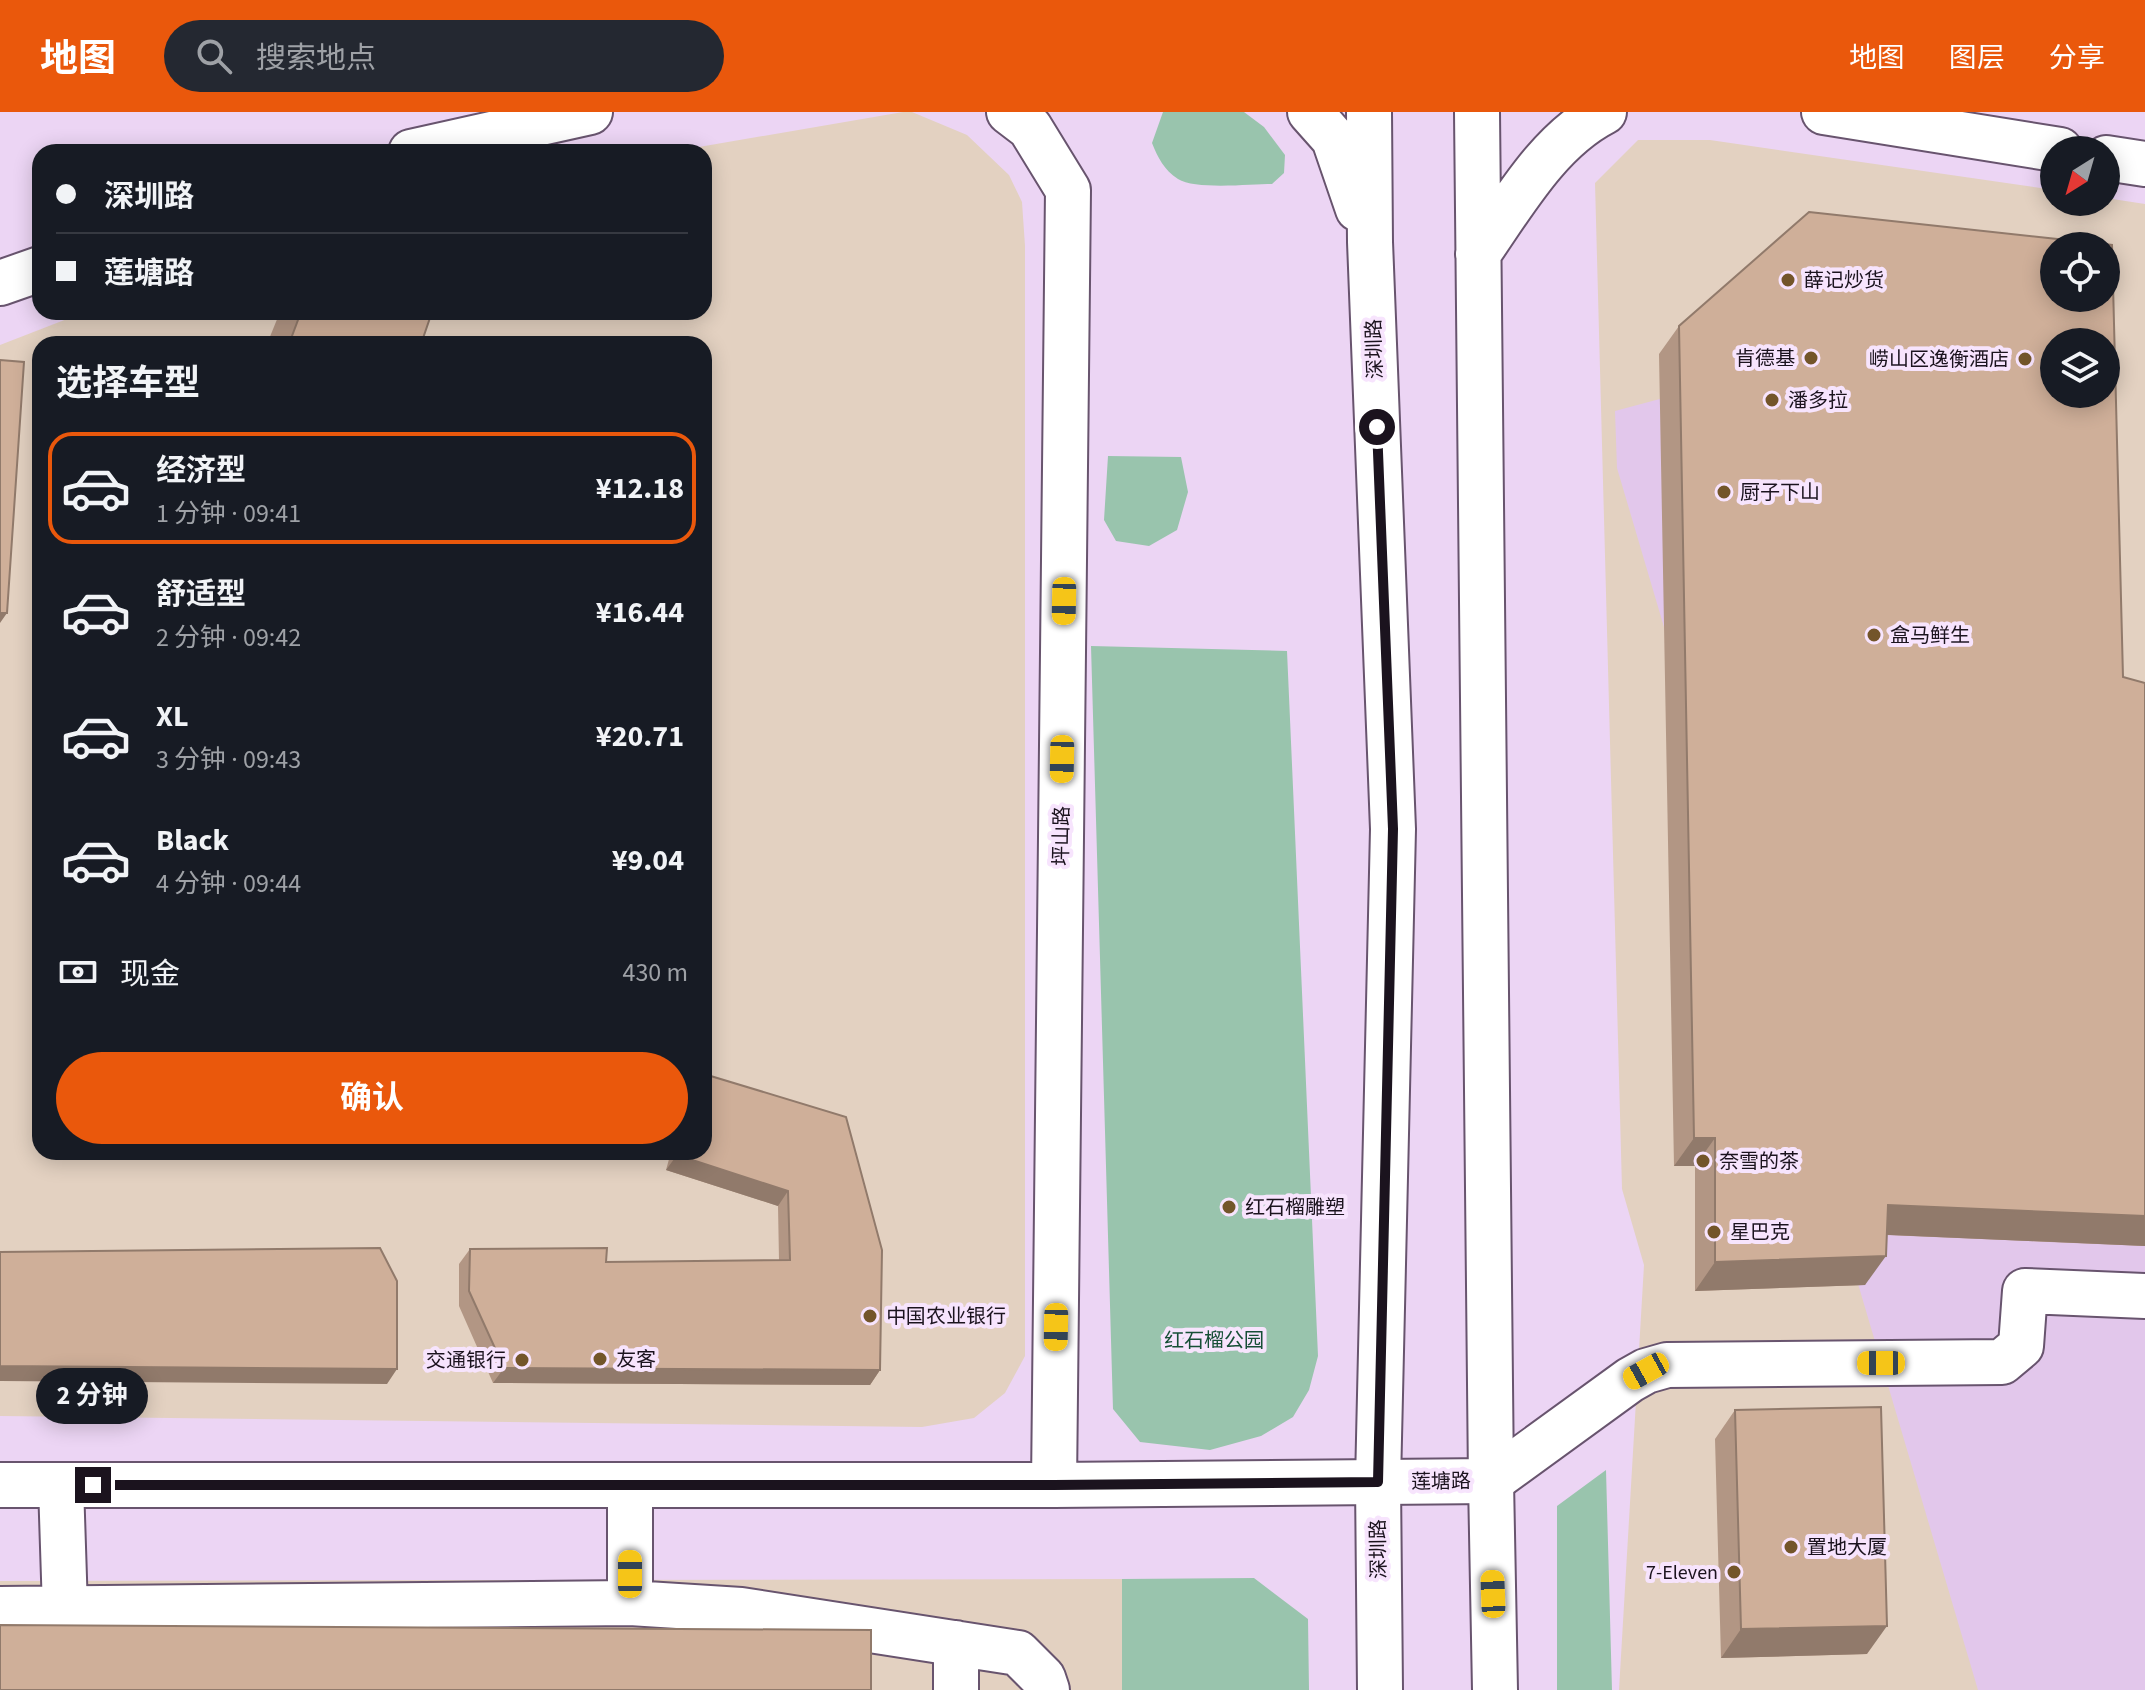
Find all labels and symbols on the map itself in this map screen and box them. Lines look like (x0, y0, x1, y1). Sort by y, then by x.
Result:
north arrow (2040, 136, 2120, 216)
place label: 薛记炒货 (1804, 267, 1884, 295)
marker: 薛记炒货 (1779, 271, 1797, 289)
street label: 深圳路 (1360, 318, 1390, 379)
place label: 肯德基 (1735, 345, 1795, 373)
place label: 崂山区逸衡酒店 (1869, 346, 2009, 374)
marker: 肯德基 (1802, 349, 1820, 367)
marker: 崂山区逸衡酒店 (2016, 350, 2034, 368)
place label: 潘多拉 (1788, 387, 1848, 415)
marker: 潘多拉 (1763, 391, 1781, 409)
route start (1359, 409, 1395, 445)
place label: 厨子下山 (1740, 479, 1820, 507)
marker: 厨子下山 (1715, 483, 1733, 501)
car (1052, 577, 1076, 625)
place label: 盒马鲜生 (1890, 622, 1970, 650)
marker: 盒马鲜生 (1865, 626, 1883, 644)
car (1050, 735, 1074, 783)
street label: 坪山路 (1047, 806, 1077, 866)
place label: 奈雪的茶 (1719, 1148, 1799, 1176)
marker: 奈雪的茶 (1694, 1152, 1712, 1170)
place label: 红石榴雕塑 (1245, 1194, 1345, 1222)
marker: 红石榴雕塑 (1220, 1198, 1238, 1216)
place label: 星巴克 (1730, 1219, 1790, 1247)
marker: 星巴克 (1705, 1223, 1723, 1241)
place label: 中国农业银行 (886, 1303, 1006, 1331)
car (1044, 1303, 1068, 1351)
marker: 中国农业银行 (861, 1307, 879, 1325)
park label: 红石榴公园 (1164, 1327, 1264, 1355)
place label: 友客 (616, 1346, 656, 1374)
place label: 交通银行 (426, 1347, 506, 1375)
car (1619, 1349, 1673, 1393)
marker: 友客 (591, 1350, 609, 1368)
marker: 交通银行 (513, 1351, 531, 1369)
car (1857, 1351, 1905, 1375)
callout: 2 分钟 (37, 1369, 149, 1425)
route end (75, 1467, 111, 1503)
street label: 莲塘路 (1411, 1467, 1471, 1497)
street label: 深圳路 (1364, 1519, 1394, 1579)
place label: 置地大厦 (1807, 1534, 1887, 1562)
marker: 置地大厦 (1782, 1538, 1800, 1556)
car (618, 1550, 642, 1598)
place label: 7-Eleven (1646, 1559, 1718, 1587)
marker: 7-Eleven (1725, 1563, 1743, 1581)
car (1480, 1570, 1506, 1618)

